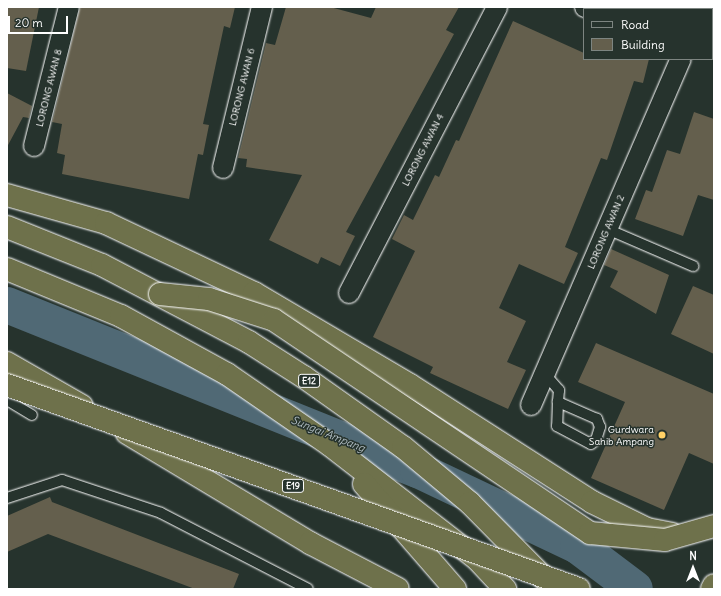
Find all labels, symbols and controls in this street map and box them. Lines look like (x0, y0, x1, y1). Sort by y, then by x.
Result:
scale bar (10, 8, 70, 34)
legend (583, 8, 713, 60)
text: 20 m (15, 15, 43, 30)
text: Road (621, 17, 649, 32)
text: Building (621, 37, 665, 52)
street label: LORONG AWAN 6 (227, 47, 257, 127)
street label: LORONG AWAN 8 (34, 48, 64, 128)
street label: LORONG AWAN 4 (400, 112, 446, 188)
street label: LORONG AWAN 2 (585, 193, 627, 271)
road number: E12 (298, 374, 320, 388)
water label: Sungai Ampang (289, 413, 367, 455)
place label: Gurdwara Sahib Ampang (589, 423, 654, 446)
marker: Gurdwara Sahib Ampang (657, 430, 667, 440)
road number: E19 (281, 479, 305, 493)
north arrow (673, 548, 713, 588)
text: N (689, 549, 697, 563)

